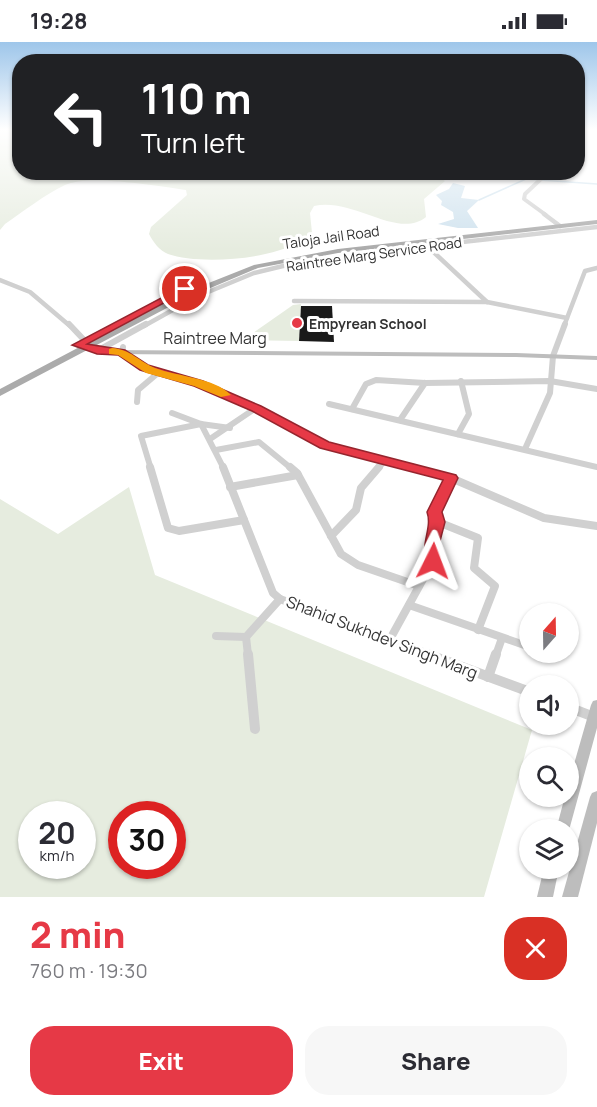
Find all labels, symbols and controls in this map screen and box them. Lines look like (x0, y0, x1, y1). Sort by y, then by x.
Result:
text: 19:28 (30, 6, 87, 36)
text: 110 m (141, 69, 252, 127)
icon: left (42, 78, 120, 156)
text: Turn left (141, 124, 245, 161)
street label: Taloja Jail Road (281, 221, 381, 253)
street label: Raintree Marg Service Road (285, 232, 463, 276)
pin (159, 263, 210, 314)
icon: arrive (168, 272, 201, 305)
place label: Empyrean School (309, 314, 427, 333)
marker: Empyrean School (290, 316, 304, 330)
street label: Raintree Marg (163, 327, 267, 349)
position arrow (401, 529, 465, 593)
street label: Shahid Sukhdev Singh Marg (283, 590, 481, 684)
north arrow (519, 603, 579, 663)
map controls (519, 603, 579, 879)
button: sound (519, 675, 579, 735)
button: search (519, 747, 579, 807)
speed limit sign: 30 (108, 801, 186, 879)
text: 20 (38, 812, 76, 853)
button: layers (519, 819, 579, 879)
text: km/h (40, 845, 74, 866)
text: 2 min (30, 910, 125, 959)
button: close (504, 917, 567, 980)
text: 760 m · 19:30 (30, 957, 148, 984)
button: Exit (30, 1026, 293, 1095)
button: Share (305, 1026, 567, 1095)

